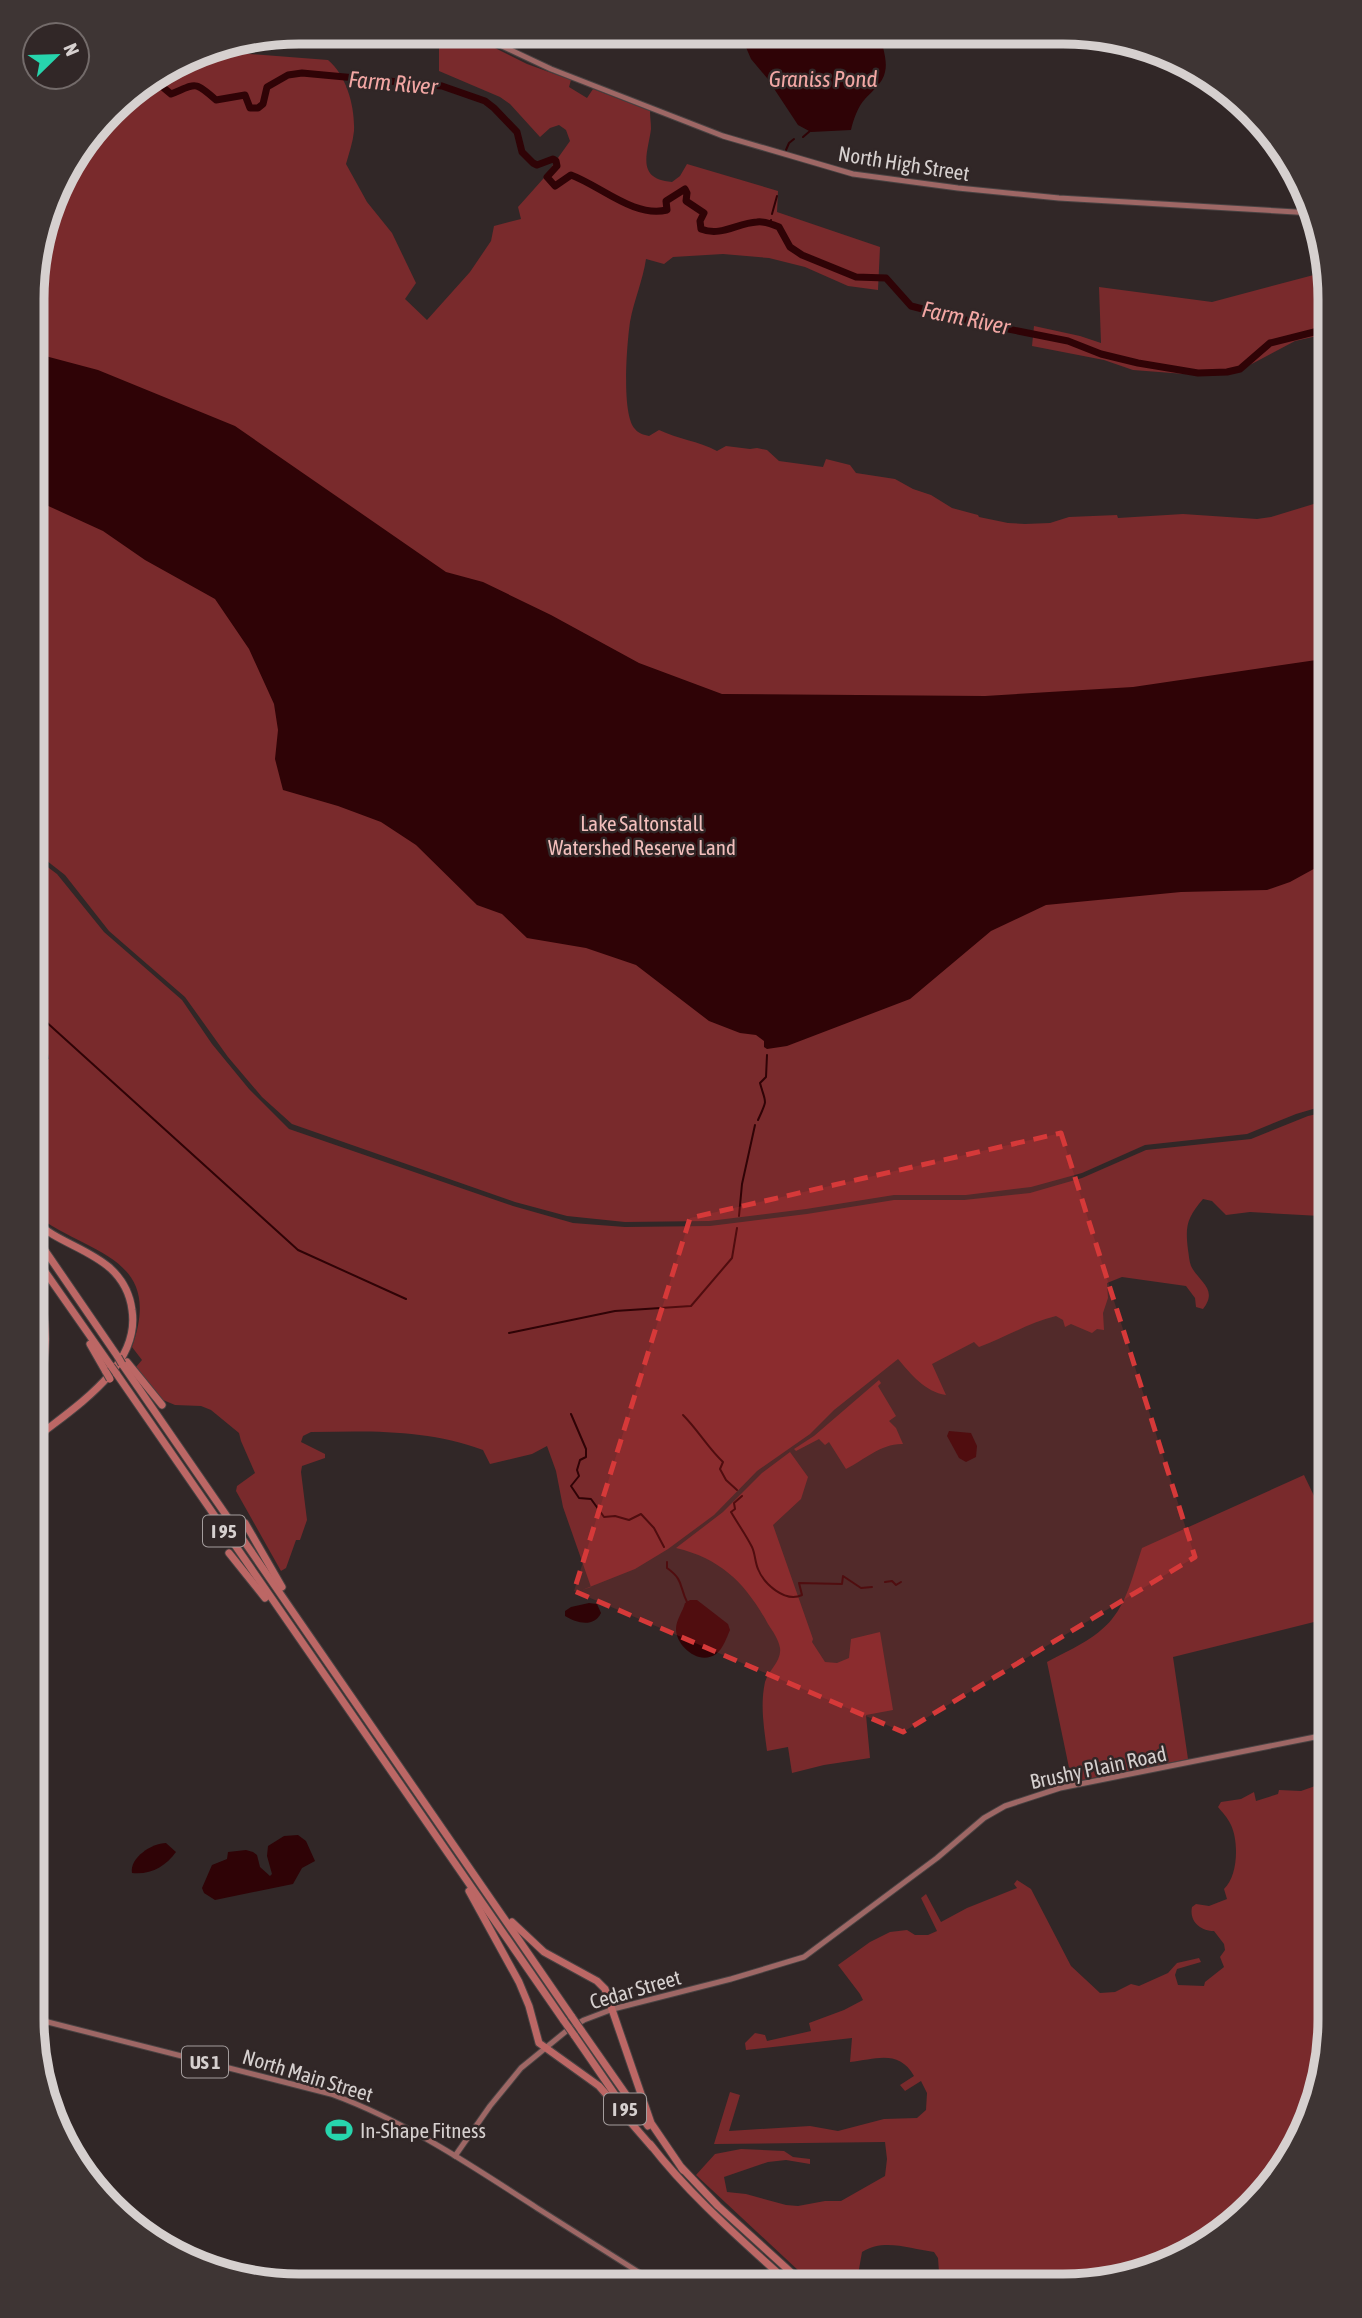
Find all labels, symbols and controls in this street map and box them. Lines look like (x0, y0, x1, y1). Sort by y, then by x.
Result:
north arrow (21, 21, 91, 91)
text: N (59, 40, 84, 59)
water label: Farm River (347, 66, 440, 100)
water label: Graniss Pond (769, 66, 877, 92)
street label: North High Street (837, 141, 971, 185)
water label: Farm River (920, 296, 1014, 340)
park label: Lake Saltonstall Watershed Reserve Land (548, 811, 736, 859)
road number: I 95 (203, 1516, 245, 1546)
street label: Brushy Plain Road (1028, 1741, 1168, 1793)
street label: Cedar Street (587, 1965, 683, 2013)
street label: North Main Street (240, 2044, 376, 2106)
road number: US 1 (182, 2046, 228, 2078)
road number: I 95 (604, 2094, 646, 2124)
sports icon: In-Shape Fitness (324, 2115, 354, 2145)
place label: In-Shape Fitness (360, 2118, 486, 2142)

